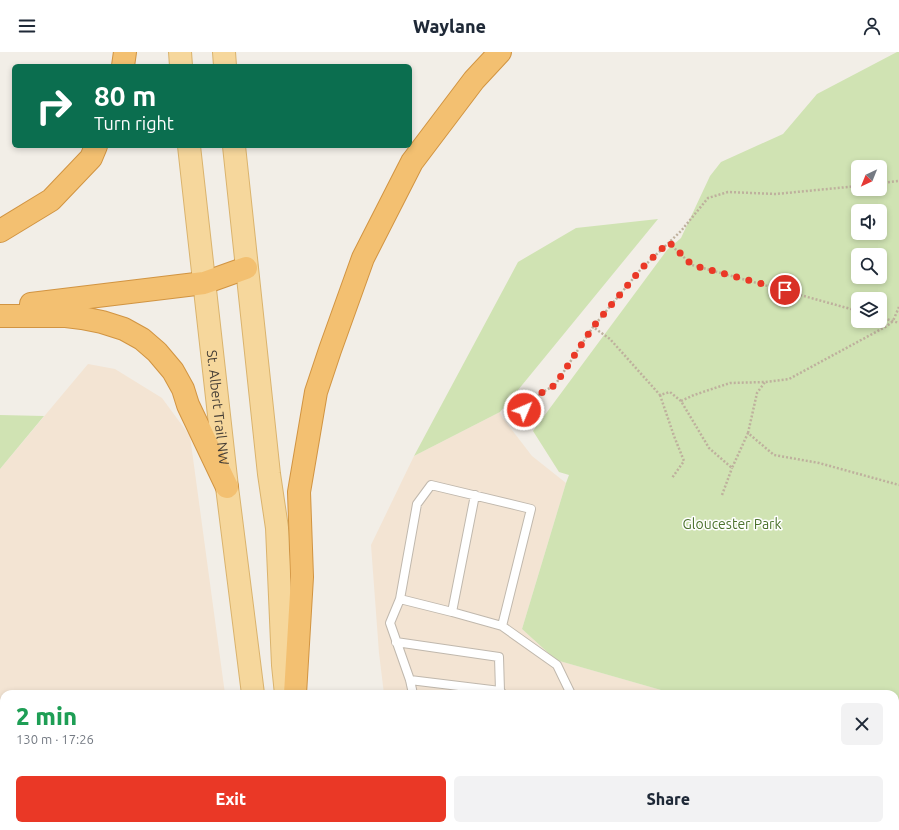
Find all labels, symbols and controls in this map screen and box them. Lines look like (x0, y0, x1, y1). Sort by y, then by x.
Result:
icon: menu (16, 15, 38, 37)
icon: person (861, 15, 883, 37)
text: Waylane (413, 16, 486, 36)
icon: right (28, 80, 80, 132)
text: 80 m (94, 80, 156, 111)
text: Turn right (94, 113, 174, 133)
north arrow (851, 160, 887, 196)
map controls (851, 160, 887, 328)
button: sound (851, 204, 887, 240)
button: search (851, 248, 887, 284)
pin (768, 273, 802, 307)
icon: arrive (774, 279, 796, 301)
button: layers (851, 292, 887, 328)
street label: St. Albert Trail NW (204, 349, 232, 466)
position arrow (503, 389, 545, 431)
park label: Gloucester Park (683, 516, 781, 532)
text: 2 min (16, 703, 77, 730)
button: close (841, 703, 883, 745)
text: 130 m · 17:26 (16, 732, 94, 746)
button: Exit (16, 776, 446, 822)
button: Share (454, 776, 883, 822)

